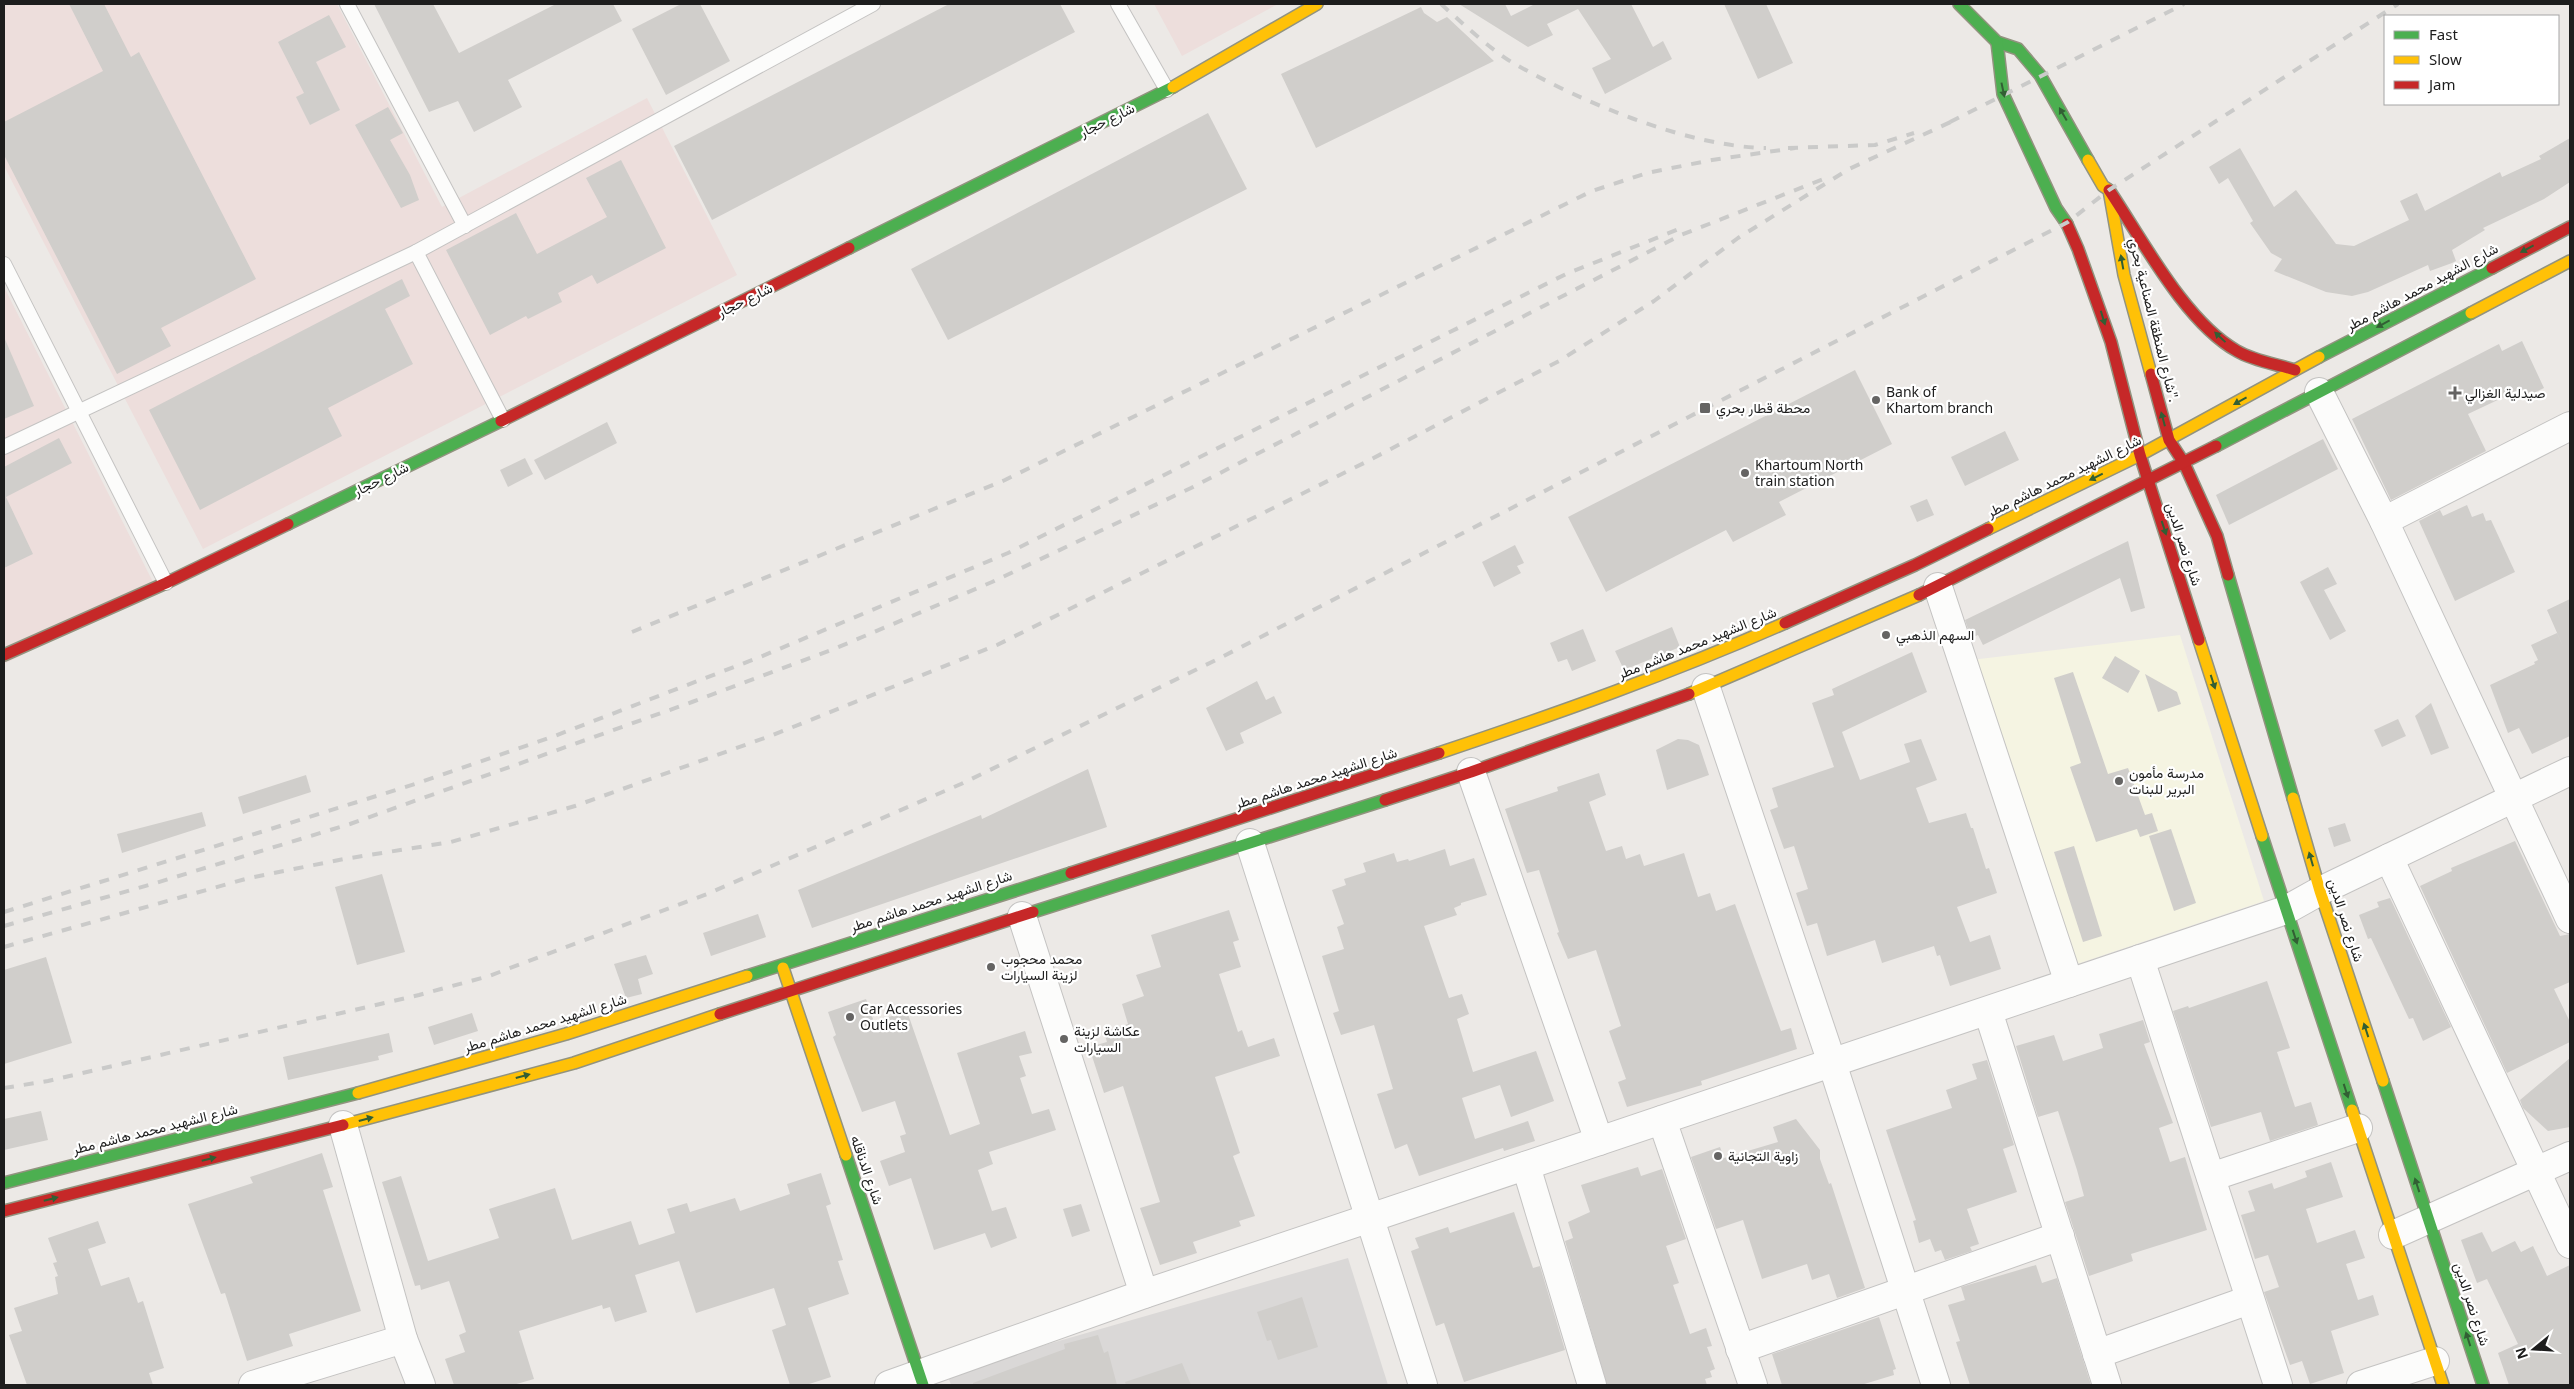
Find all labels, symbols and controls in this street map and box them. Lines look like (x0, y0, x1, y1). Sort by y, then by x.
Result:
legend (2384, 15, 2559, 105)
text: Fast (2429, 24, 2458, 44)
text: Slow (2429, 49, 2462, 69)
text: Jam (2427, 74, 2456, 94)
one-way arrow (1999, 83, 2007, 98)
street label: شارع حجار (1075, 98, 1138, 143)
one-way arrow (2059, 108, 2068, 121)
street label: شارع المنطقة الصناعية بحري". (2122, 236, 2184, 405)
street label: شارع الشهيد محمد هاشم مطر (2342, 238, 2502, 337)
one-way arrow (2520, 245, 2534, 253)
one-way arrow (2117, 254, 2125, 270)
street label: شارع حجار (713, 278, 776, 323)
one-way arrow (2099, 310, 2107, 325)
one-way arrow (2376, 320, 2390, 328)
one-way arrow (2214, 331, 2226, 343)
place label: Bank of Khartom branch (1886, 382, 1993, 417)
place label: صيدلية الغزالي (2465, 383, 2546, 405)
marker: صيدلية الغزالي (2449, 387, 2461, 399)
marker: Bank of Khartom branch (1870, 394, 1882, 406)
one-way arrow (2232, 397, 2247, 405)
place label: محطة قطار بحري (1716, 398, 1810, 420)
marker: محطة قطار بحري (1698, 401, 1712, 415)
one-way arrow (2159, 412, 2167, 427)
street label: شارع الشهيد محمد هاشم مطر (1983, 430, 2145, 523)
place label: Khartoum North train station (1755, 455, 1863, 490)
street label: شارع حجار (349, 457, 412, 502)
marker: Khartoum North train station (1739, 467, 1751, 479)
one-way arrow (2089, 473, 2103, 481)
street label: شارع نصر الدين (2160, 500, 2207, 589)
one-way arrow (2160, 520, 2168, 535)
street label: شارع الشهيد محمد هاشم مطر (1614, 602, 1780, 685)
place label: السهم الذهبي (1896, 625, 1974, 647)
marker: السهم الذهبي (1880, 629, 1892, 641)
one-way arrow (2210, 675, 2217, 690)
street label: شارع الشهيد محمد هاشم مطر (1231, 742, 1400, 815)
place label: مدرسة مأمون البرير للبنات (2129, 763, 2204, 798)
marker: مدرسة مأمون البرير للبنات (2113, 775, 2125, 787)
one-way arrow (2307, 851, 2315, 866)
street label: شارع الشهيد محمد هاشم مطر (846, 865, 1015, 938)
street label: شارع نصر الدين (2322, 876, 2369, 965)
one-way arrow (2291, 930, 2299, 945)
place label: محمد محجوب لزينة السيارات (1001, 949, 1082, 984)
marker: محمد محجوب لزينة السيارات (985, 961, 997, 973)
street label: شارع الشهيد محمد هاشم مطر (460, 989, 629, 1059)
place label: Car Accessories Outlets (860, 999, 963, 1034)
marker: Car Accessories Outlets (844, 1011, 856, 1023)
place label: عكاشة لزينة السيارات (1074, 1021, 1140, 1056)
one-way arrow (2362, 1022, 2370, 1037)
marker: عكاشة لزينة السيارات (1058, 1033, 1070, 1045)
one-way arrow (515, 1072, 530, 1080)
one-way arrow (2342, 1084, 2350, 1099)
street label: شارع الشهيد محمد هاشم مطر (69, 1099, 240, 1160)
one-way arrow (358, 1115, 374, 1123)
street label: شارع الدناقله (845, 1133, 888, 1208)
place label: زاوية التجانية (1728, 1146, 1799, 1165)
marker: زاوية التجانية (1712, 1150, 1724, 1162)
one-way arrow (201, 1155, 216, 1163)
one-way arrow (2413, 1177, 2420, 1192)
one-way arrow (43, 1195, 59, 1203)
street label: شارع نصر الدين (2448, 1260, 2495, 1349)
north arrow (2509, 1324, 2559, 1374)
one-way arrow (2463, 1331, 2471, 1346)
text: N (2510, 1345, 2532, 1362)

